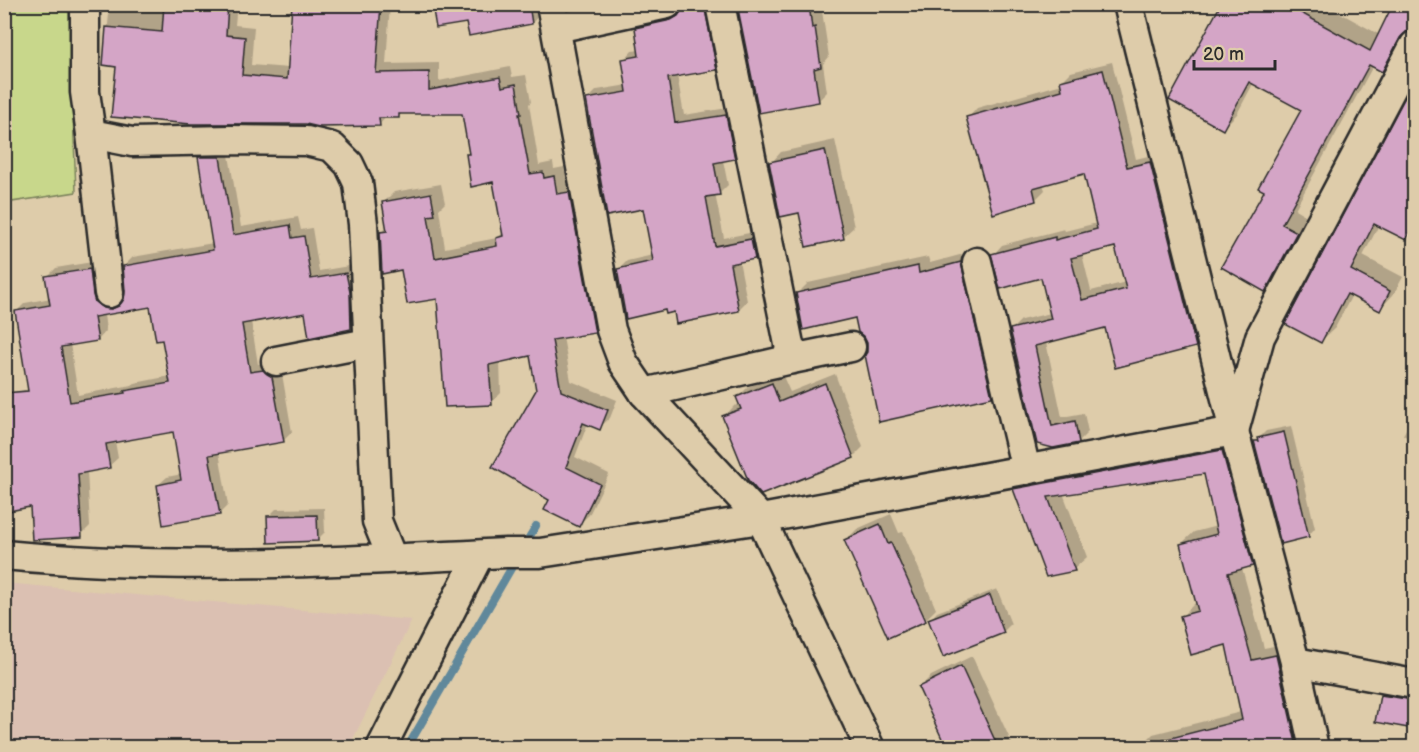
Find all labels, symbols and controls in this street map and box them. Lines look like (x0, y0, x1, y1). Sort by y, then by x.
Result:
scale bar (1194, 33, 1275, 71)
text: 20 m (1203, 44, 1244, 65)

